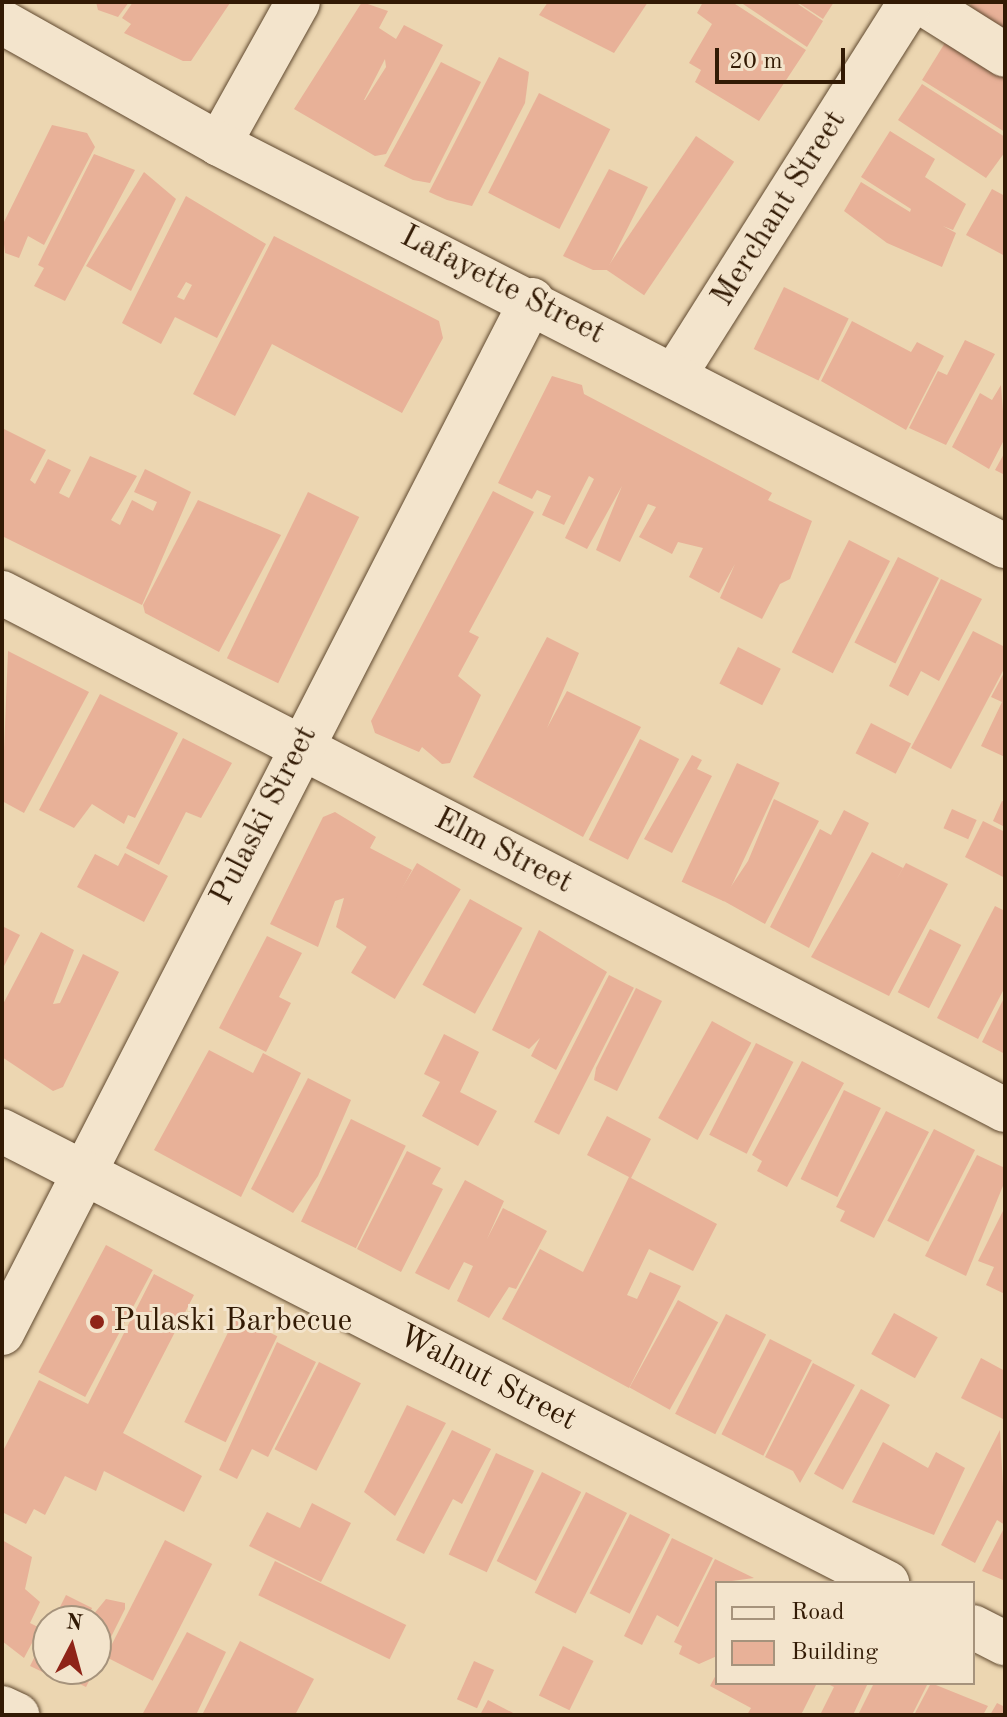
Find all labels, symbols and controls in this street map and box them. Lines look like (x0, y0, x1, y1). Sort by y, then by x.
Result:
scale bar (719, 32, 849, 82)
text: 20 m (729, 50, 783, 74)
street label: Merchant Street (704, 104, 856, 314)
street label: Lafayette Street (393, 218, 611, 354)
street label: Pulaski Street (203, 720, 327, 912)
street label: Elm Street (428, 801, 578, 903)
place label: Pulaski Barbecue (113, 1303, 352, 1341)
marker: Pulaski Barbecue (88, 1313, 106, 1331)
street label: Walnut Street (391, 1318, 583, 1440)
legend (715, 1581, 975, 1685)
text: Road (791, 1601, 844, 1625)
north arrow (32, 1605, 112, 1685)
text: N (65, 1611, 84, 1635)
text: Building (791, 1641, 878, 1665)

